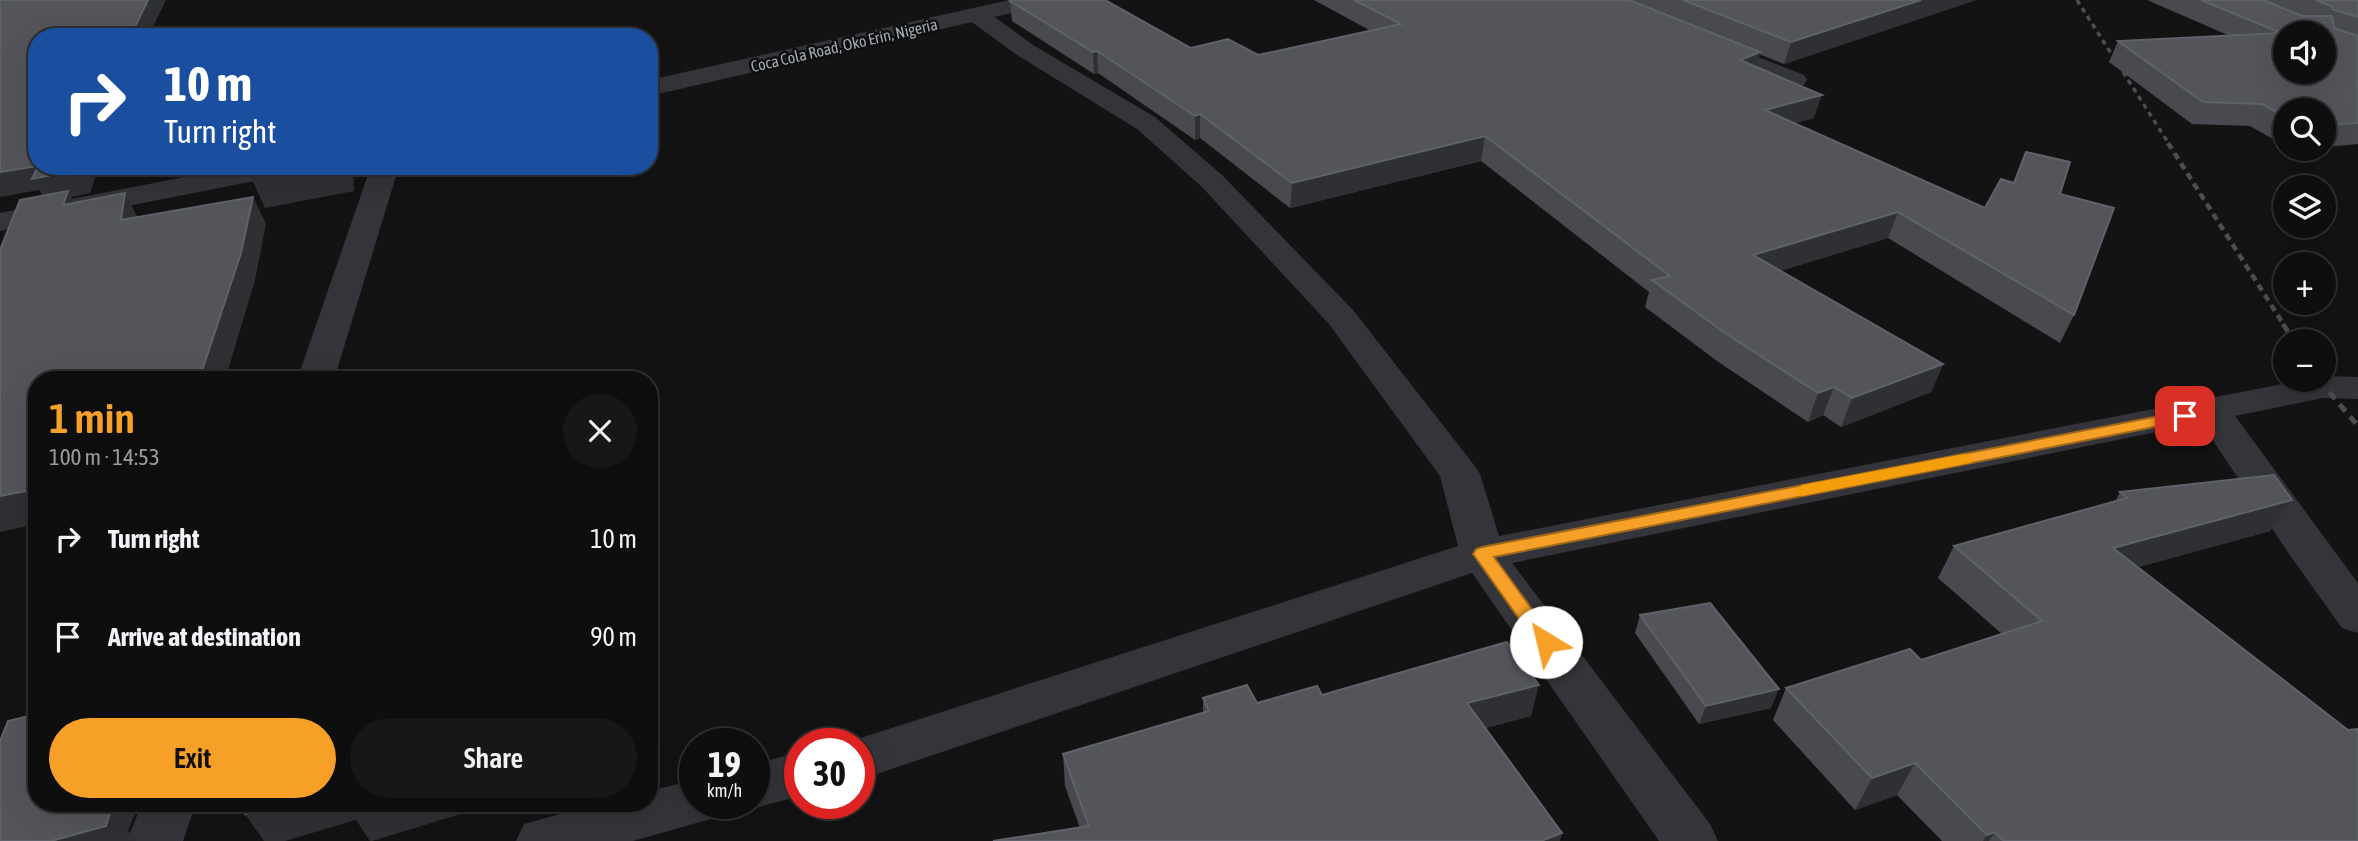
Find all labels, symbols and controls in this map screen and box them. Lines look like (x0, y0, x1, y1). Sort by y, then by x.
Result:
street label: Coca Cola Road, Oko Erin, Nigeria (749, 15, 939, 76)
map controls (2273, 21, 2336, 392)
button: sound (2273, 21, 2336, 84)
text: 10 m (164, 55, 252, 111)
icon: right (49, 56, 140, 147)
button: search (2273, 98, 2336, 161)
text: Turn right (164, 113, 277, 150)
button: layers (2273, 175, 2336, 238)
button: + (2273, 252, 2336, 315)
button: − (2273, 329, 2336, 392)
pin (2155, 386, 2215, 446)
text: 1 min (49, 394, 135, 442)
button: close (563, 394, 637, 468)
icon: arrive (2166, 397, 2204, 435)
text: 100 m · 14:53 (49, 444, 160, 470)
icon: right (49, 520, 87, 558)
text: Turn right (108, 524, 199, 554)
text: 10 m (590, 524, 637, 554)
position arrow (1509, 605, 1583, 679)
icon: arrive (49, 618, 87, 656)
text: Arrive at destination (108, 622, 301, 652)
text: 90 m (590, 622, 637, 652)
button: Exit (49, 718, 336, 798)
button: Share (350, 718, 637, 798)
speed limit sign: 30 (784, 728, 875, 819)
text: 19 (708, 744, 741, 784)
text: km/h (707, 780, 742, 801)

